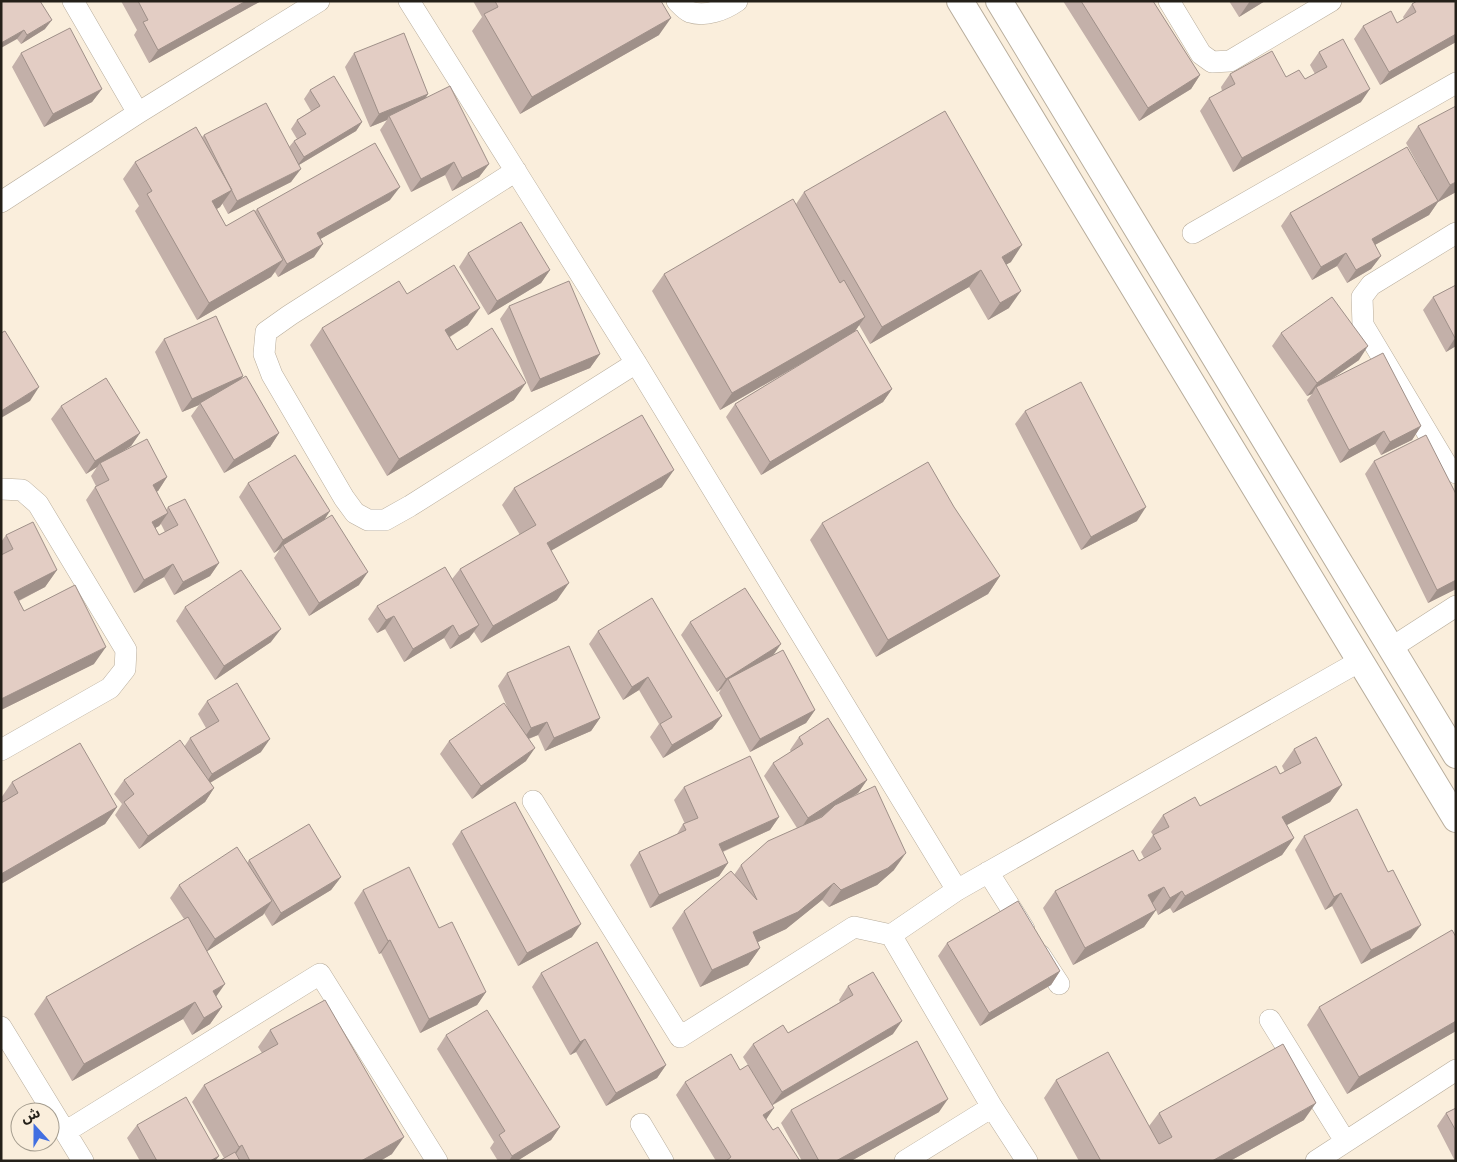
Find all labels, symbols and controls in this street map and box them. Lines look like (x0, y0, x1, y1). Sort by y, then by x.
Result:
north arrow (10, 1102, 60, 1152)
text: ش (18, 1103, 43, 1127)

